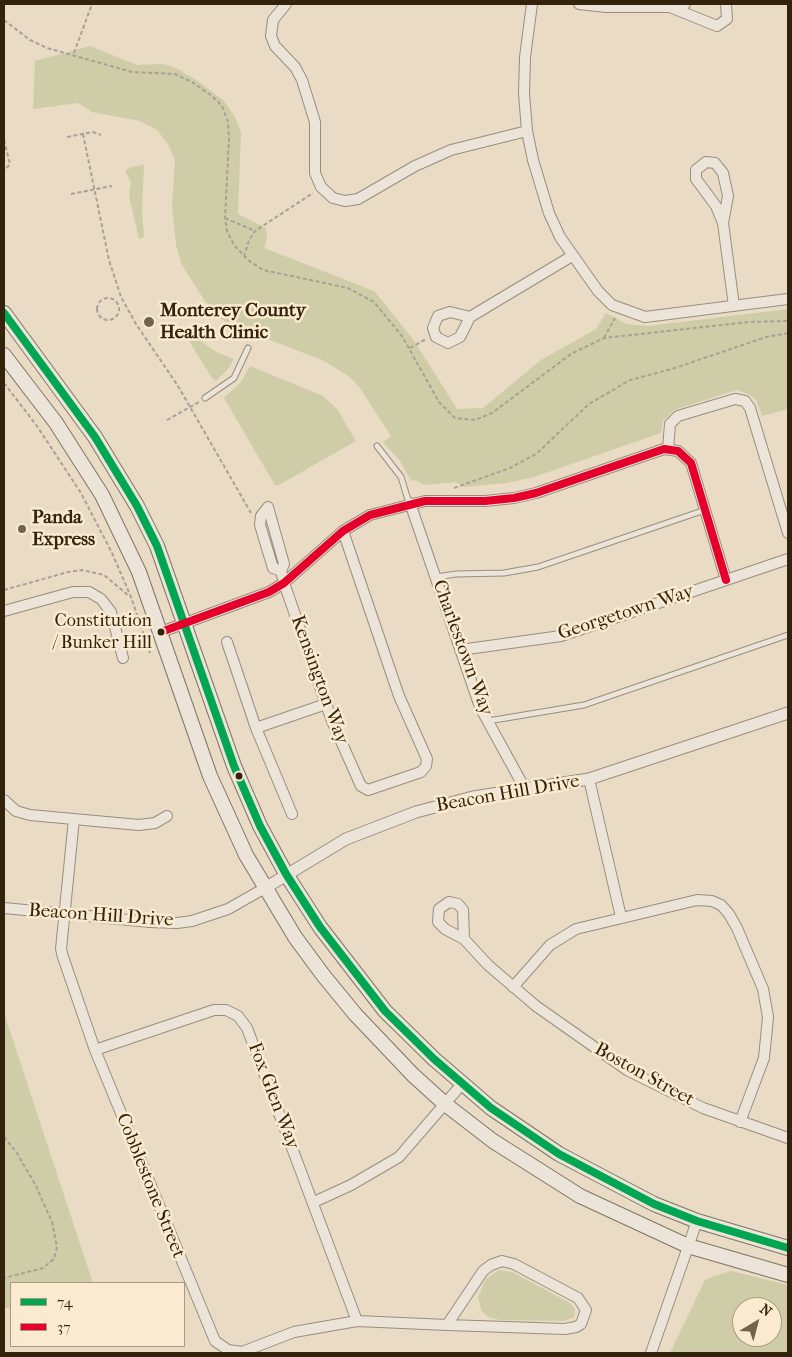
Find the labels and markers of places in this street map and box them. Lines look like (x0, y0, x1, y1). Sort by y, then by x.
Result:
place label: Monterey County Health Clinic (160, 300, 306, 344)
marker: Monterey County Health Clinic (142, 315, 156, 329)
place label: Panda Express (32, 507, 95, 551)
marker: Panda Express (16, 523, 28, 535)
place label: Constitution / Bunker Hill (52, 611, 152, 654)
marker: Constitution / Bunker Hill (156, 627, 166, 637)
unlabelled marker (234, 771, 244, 781)

